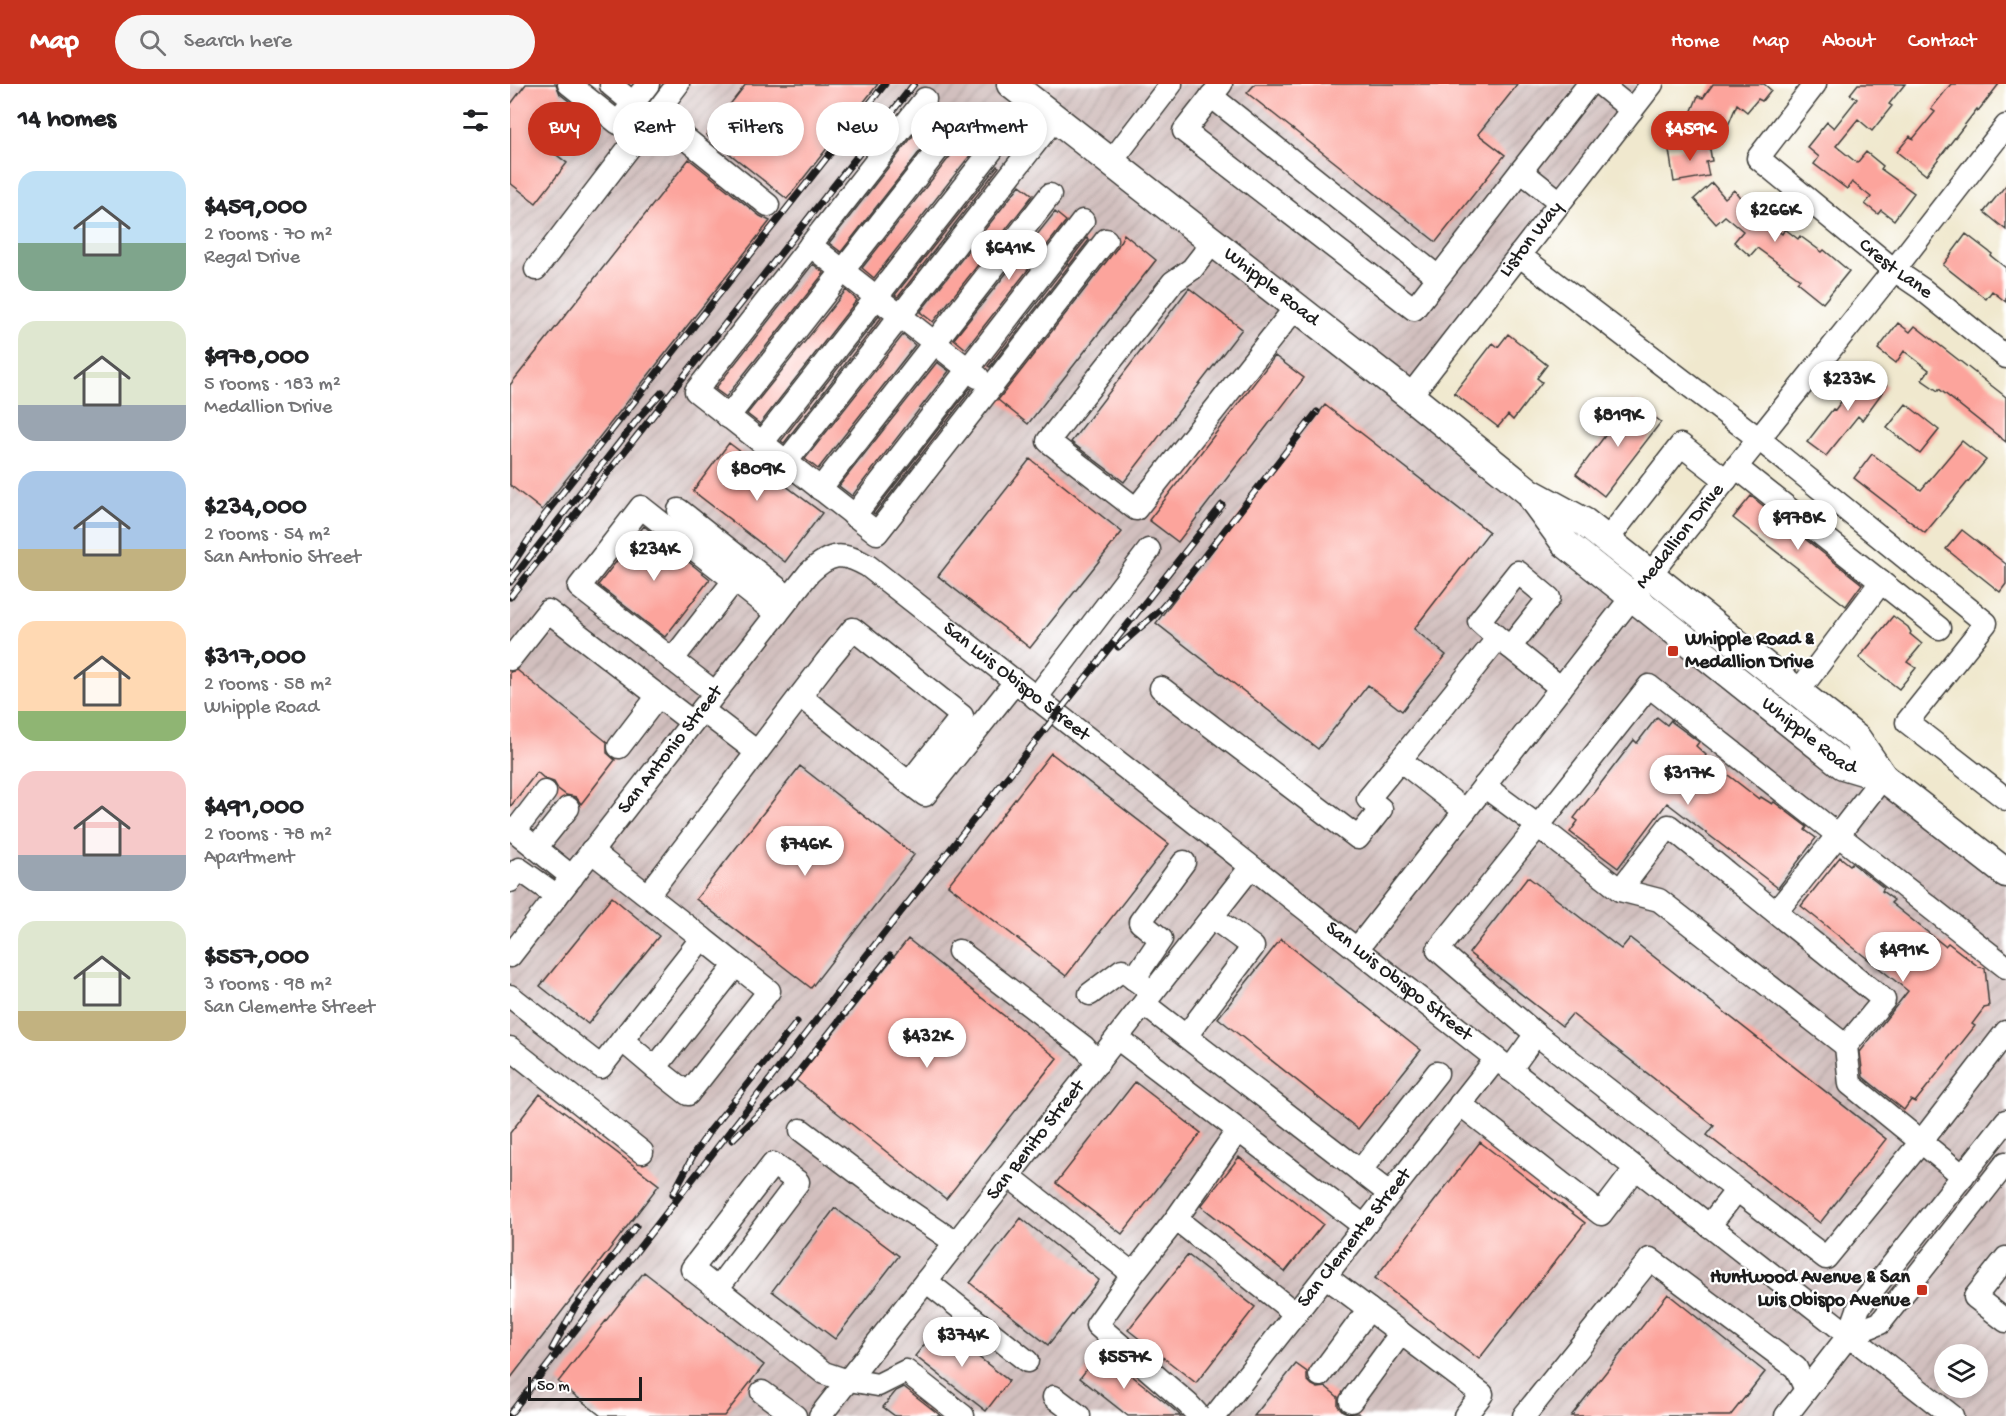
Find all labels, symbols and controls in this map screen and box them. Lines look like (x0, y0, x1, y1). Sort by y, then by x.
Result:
search box (115, 15, 535, 69)
text: Map (30, 26, 79, 59)
icon: search (136, 26, 169, 59)
text: Search here (184, 29, 292, 55)
text: Home (1671, 30, 1719, 55)
text: Map (1752, 30, 1789, 55)
text: About (1822, 30, 1875, 55)
text: Contact (1908, 30, 1976, 55)
chip: Buy (528, 102, 601, 156)
chip: Rent (613, 102, 695, 156)
chip: Filters (707, 102, 804, 156)
chip: New (816, 102, 899, 156)
chip: Apartment (911, 102, 1047, 156)
icon: filters (459, 104, 492, 137)
text: 14 homes (18, 105, 116, 136)
pin: $459K (1648, 111, 1732, 162)
text: $459K (1665, 119, 1715, 142)
pin: $266K (1733, 192, 1817, 243)
text: $459,000 (204, 193, 307, 224)
icon: home (66, 195, 138, 267)
street label: Liston Way (1495, 197, 1568, 282)
text: $266K (1750, 200, 1800, 223)
text: 2 rooms · 70 m² (204, 224, 332, 247)
pin: $641K (967, 230, 1051, 281)
street label: Crest Lane (1853, 234, 1938, 305)
text: $641K (985, 238, 1033, 261)
street label: Whipple Road (1219, 243, 1325, 333)
text: Regal Drive (204, 247, 300, 270)
text: $978,000 (204, 343, 309, 374)
icon: home (66, 345, 138, 417)
pin: $233K (1806, 361, 1890, 412)
text: $233K (1823, 369, 1873, 392)
text: 5 rooms · 183 m² (204, 374, 341, 397)
text: Medallion Drive (204, 397, 332, 420)
pin: $819K (1576, 397, 1660, 448)
text: $819K (1593, 405, 1643, 428)
pin: $809K (715, 451, 799, 502)
text: $809K (731, 459, 783, 482)
street label: Medallion Drive (1631, 479, 1730, 594)
text: $234,000 (204, 493, 307, 524)
icon: home (66, 495, 138, 567)
pin: $978K (1756, 500, 1840, 551)
text: $978K (1772, 508, 1824, 531)
text: 2 rooms · 54 m² (204, 524, 331, 547)
pin: $234K (612, 531, 696, 582)
text: $234K (629, 539, 679, 562)
text: San Antonio Street (204, 547, 361, 570)
street label: San Luis Obispo Street (938, 617, 1096, 748)
place label: Whipple Road & Medallion Drive (1684, 629, 1815, 675)
text: $317,000 (204, 643, 306, 674)
marker: Whipple Road & Medallion Drive (1666, 644, 1680, 658)
icon: home (66, 645, 138, 717)
text: 2 rooms · 58 m² (204, 674, 332, 697)
street label: San Antonio Street (613, 680, 729, 819)
street label: Whipple Road (1756, 693, 1861, 781)
text: Whipple Road (204, 697, 319, 720)
pin: $317K (1646, 755, 1730, 806)
text: $317K (1664, 763, 1712, 786)
text: $491,000 (204, 793, 304, 824)
icon: home (66, 795, 138, 867)
text: 2 rooms · 78 m² (204, 824, 332, 847)
pin: $746K (763, 826, 847, 877)
text: $746K (780, 834, 830, 857)
text: Apartment (204, 847, 294, 870)
street label: San Luis Obispo Street (1320, 917, 1478, 1048)
pin: $491K (1861, 932, 1945, 983)
text: $491K (1879, 940, 1927, 963)
text: $557,000 (204, 943, 309, 974)
icon: home (66, 945, 138, 1017)
text: 3 rooms · 98 m² (204, 974, 332, 997)
text: San Clemente Street (204, 997, 375, 1020)
pin: $432K (885, 1018, 969, 1069)
text: $432K (902, 1026, 952, 1049)
street label: San Benito Street (982, 1075, 1091, 1205)
street label: San Clemente Street (1293, 1163, 1418, 1313)
place label: Huntwood Avenue & San Luis Obispo Avenue (1710, 1267, 1911, 1313)
marker: Huntwood Avenue & San Luis Obispo Avenue (1915, 1283, 1929, 1297)
pin: $374K (920, 1317, 1004, 1368)
text: $374K (937, 1325, 987, 1348)
pin: $557K (1082, 1339, 1166, 1390)
map controls (1934, 1344, 1988, 1398)
button: layers (1934, 1344, 1988, 1398)
text: $557K (1098, 1347, 1150, 1370)
scale bar (528, 1374, 642, 1402)
text: 50 m (537, 1378, 570, 1397)

